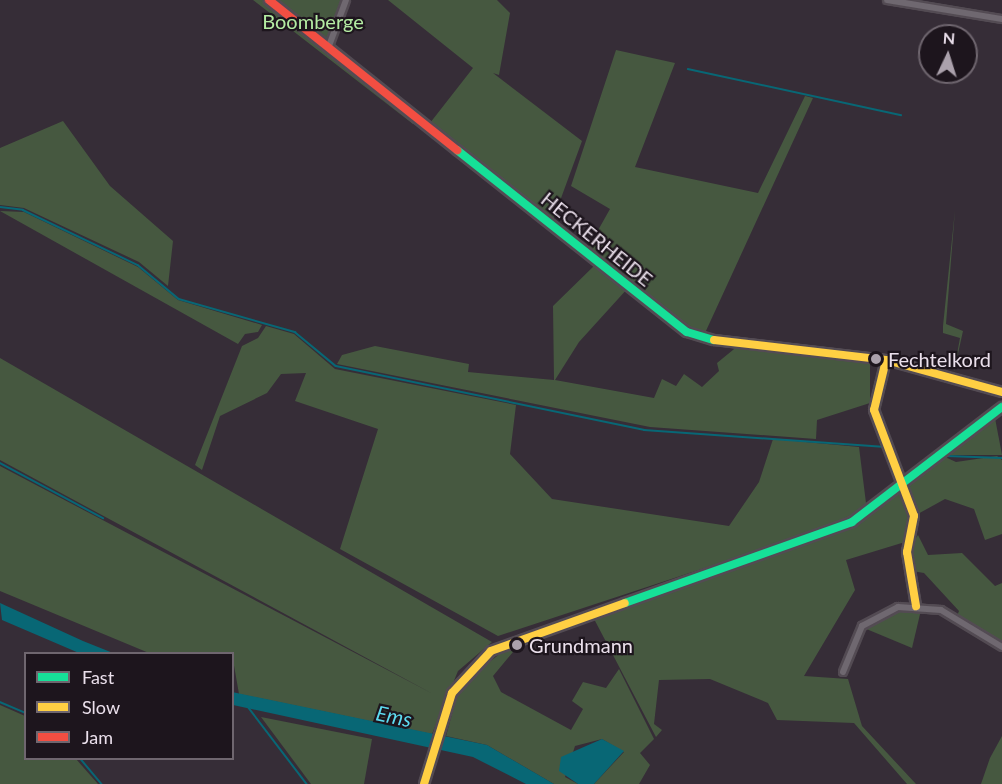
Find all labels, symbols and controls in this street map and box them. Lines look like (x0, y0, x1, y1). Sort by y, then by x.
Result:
park label: Boomberge (262, 9, 364, 33)
north arrow (918, 24, 978, 84)
text: N (942, 28, 956, 47)
street label: HECKERHEIDE (536, 187, 658, 291)
place label: Fechtelkord (888, 347, 991, 371)
marker: Fechtelkord (869, 352, 883, 366)
place label: Grundmann (529, 633, 633, 657)
marker: Grundmann (510, 638, 524, 652)
legend (24, 652, 234, 760)
text: Fast (82, 666, 114, 688)
text: Slow (82, 696, 120, 718)
water label: Ems (374, 700, 414, 732)
text: Jam (82, 726, 113, 748)

